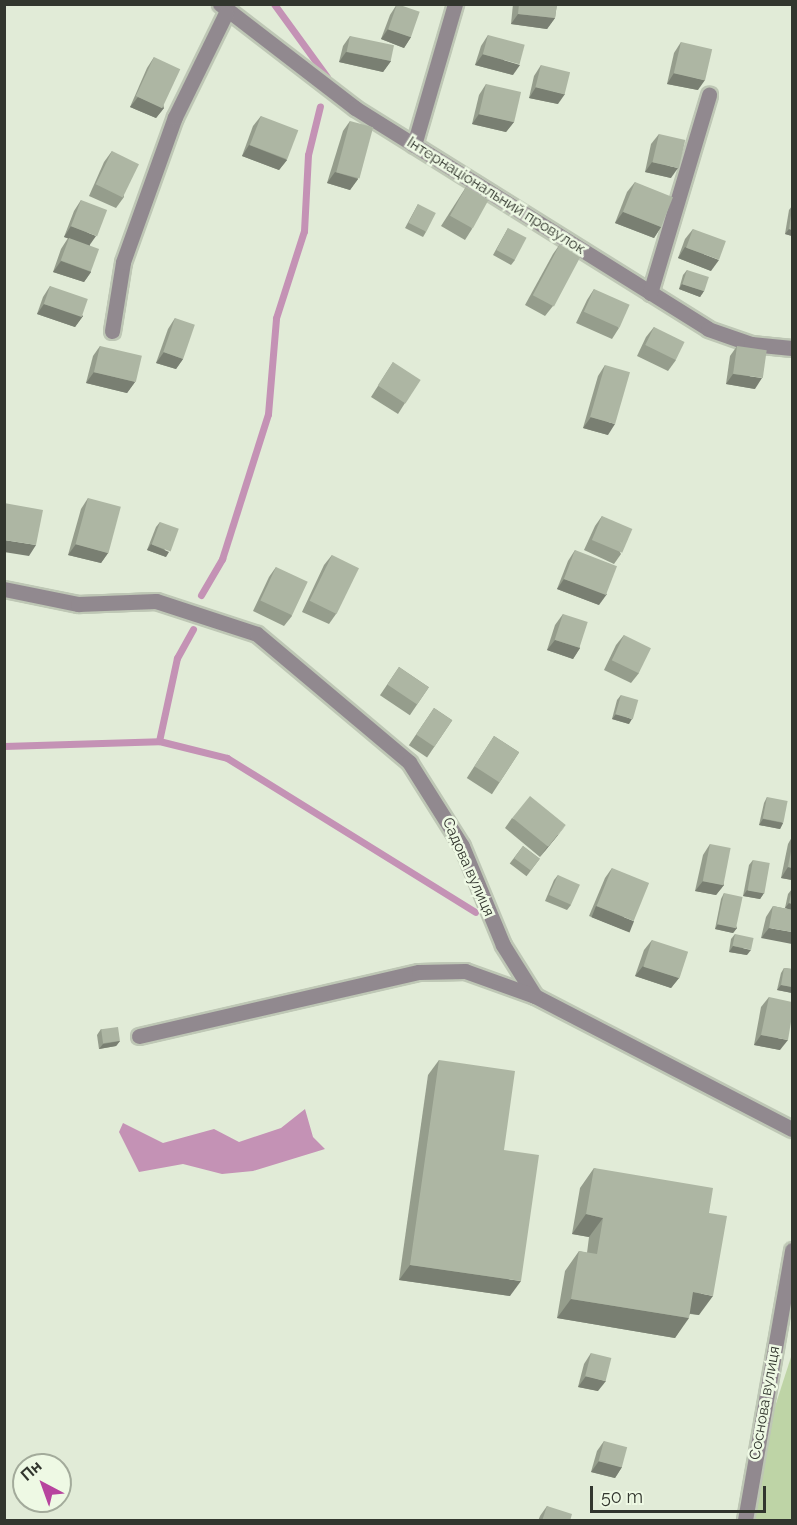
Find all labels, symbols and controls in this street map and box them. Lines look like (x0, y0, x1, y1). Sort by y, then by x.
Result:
street label: Інтернаціональний провулок (404, 134, 588, 258)
street label: Садова вулиця (438, 815, 498, 919)
street label: Соснова вулиця (746, 1345, 784, 1461)
north arrow (12, 1453, 72, 1513)
text: Пн (17, 1456, 45, 1485)
scale bar (593, 1474, 768, 1512)
text: 50 m (601, 1486, 643, 1507)

